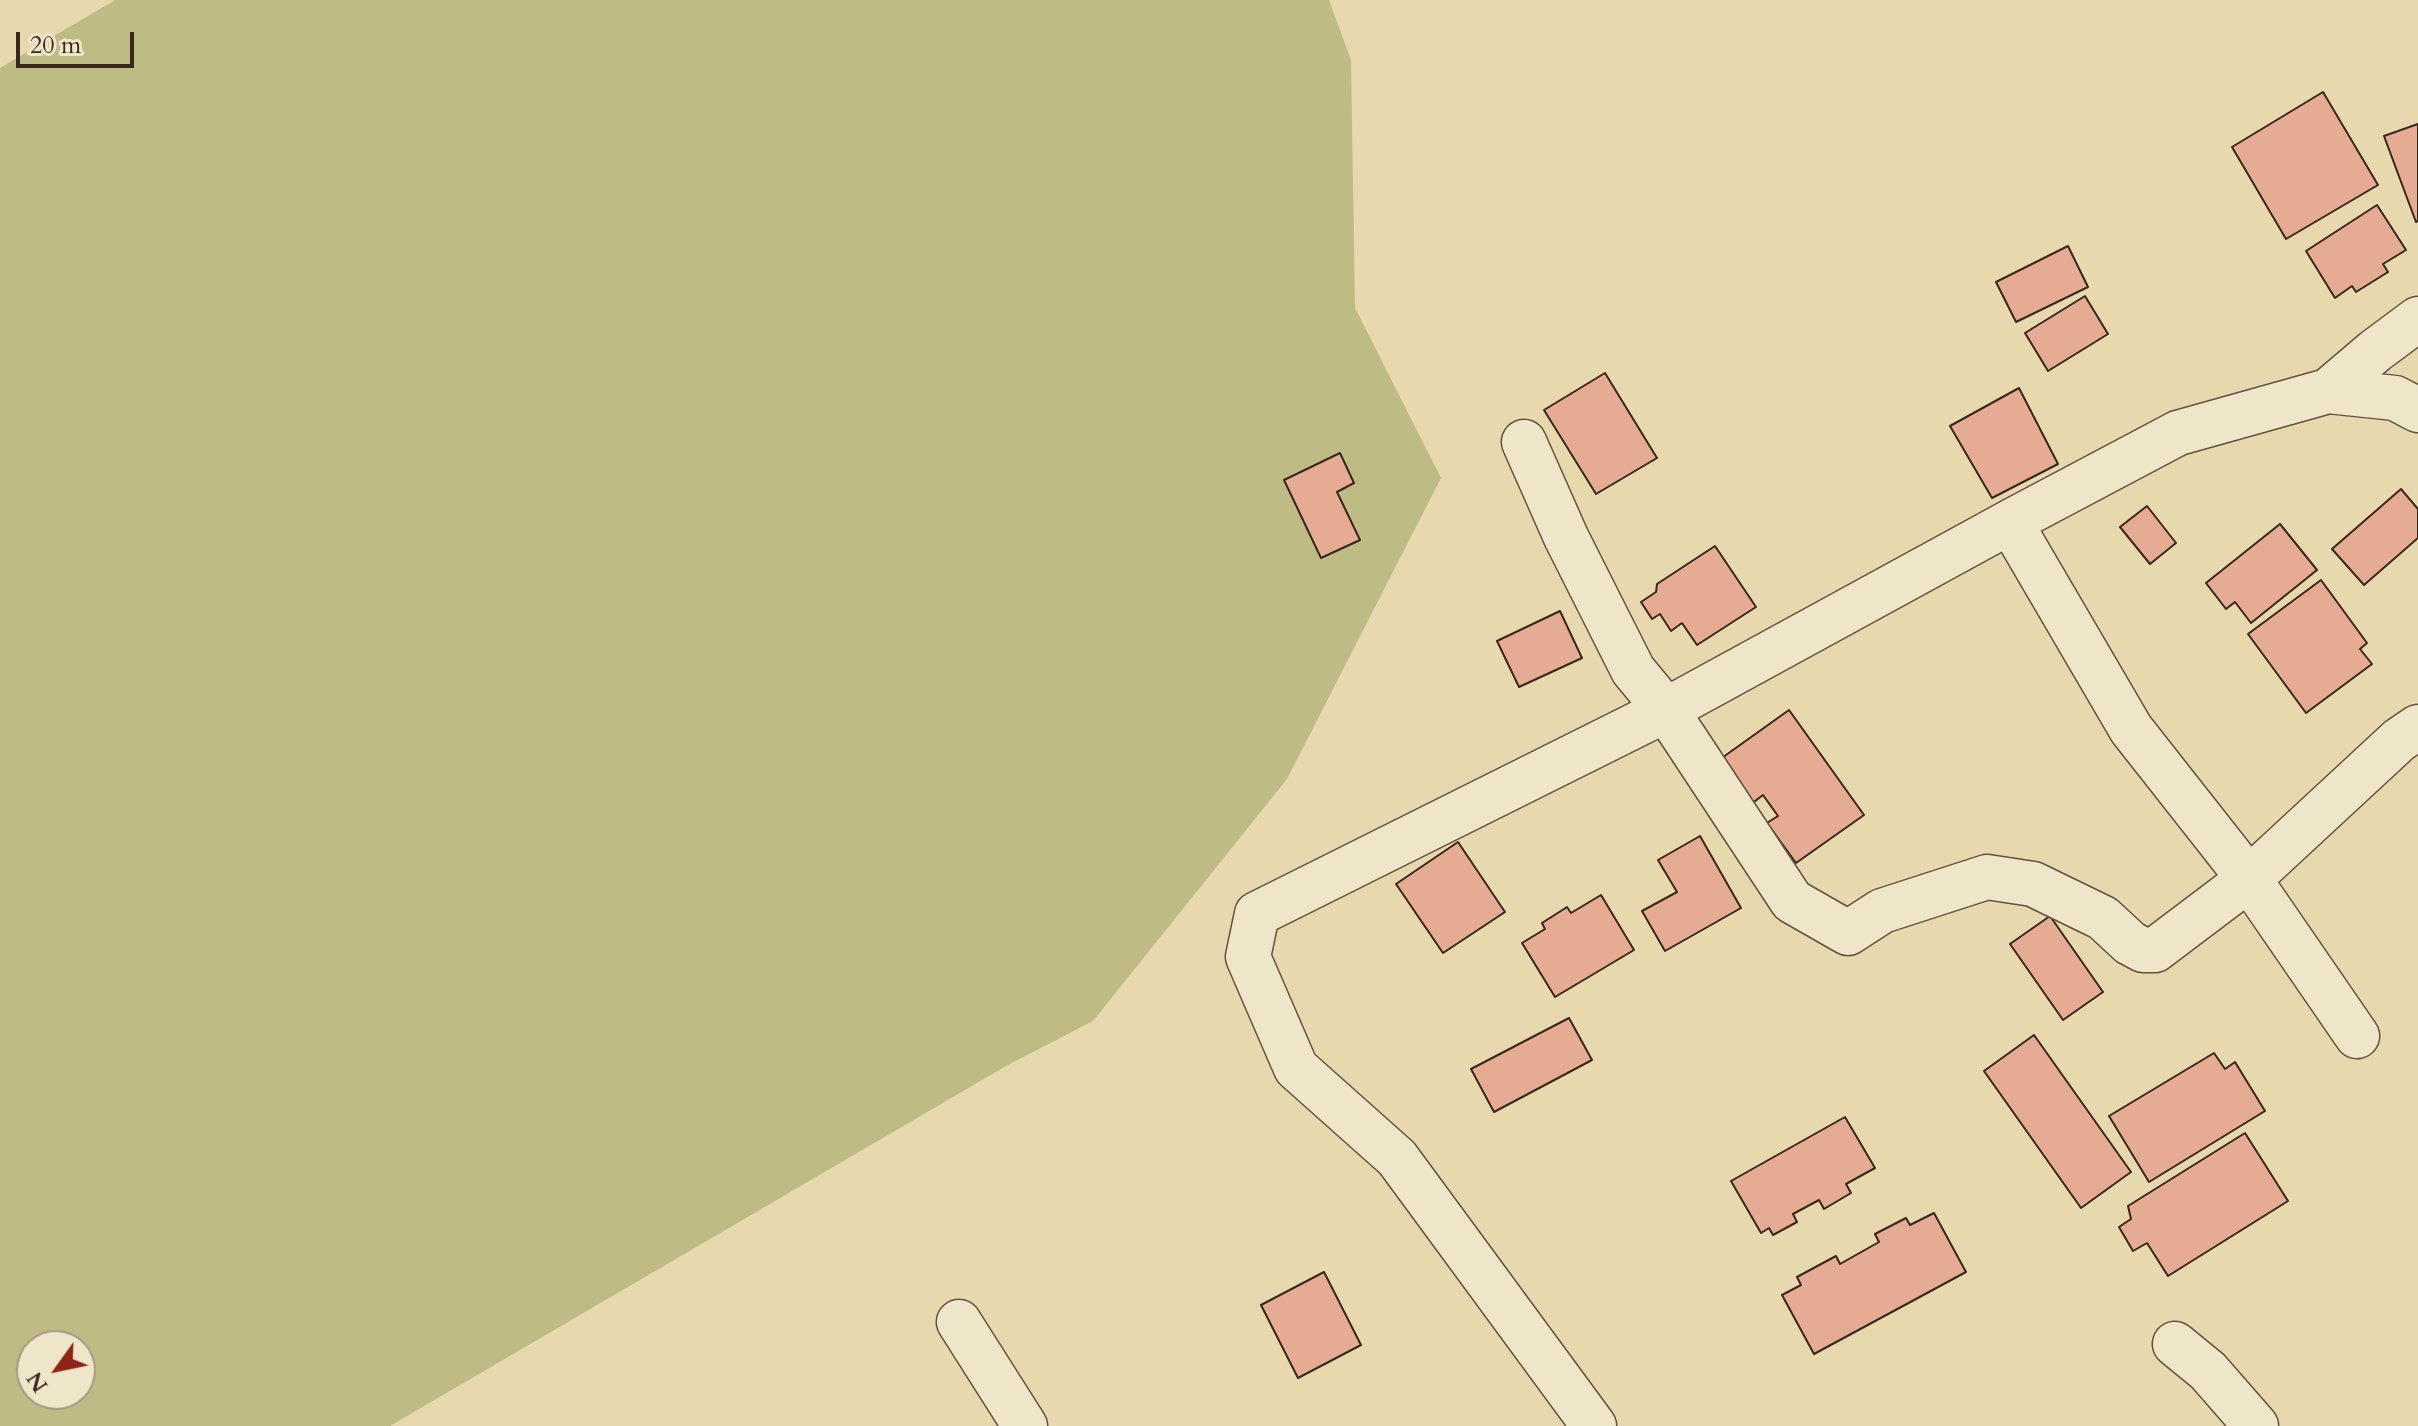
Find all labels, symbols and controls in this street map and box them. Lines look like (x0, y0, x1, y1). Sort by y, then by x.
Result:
scale bar (20, 16, 138, 66)
text: 20 m (30, 29, 81, 62)
north arrow (16, 1330, 96, 1410)
text: N (20, 1366, 55, 1398)

